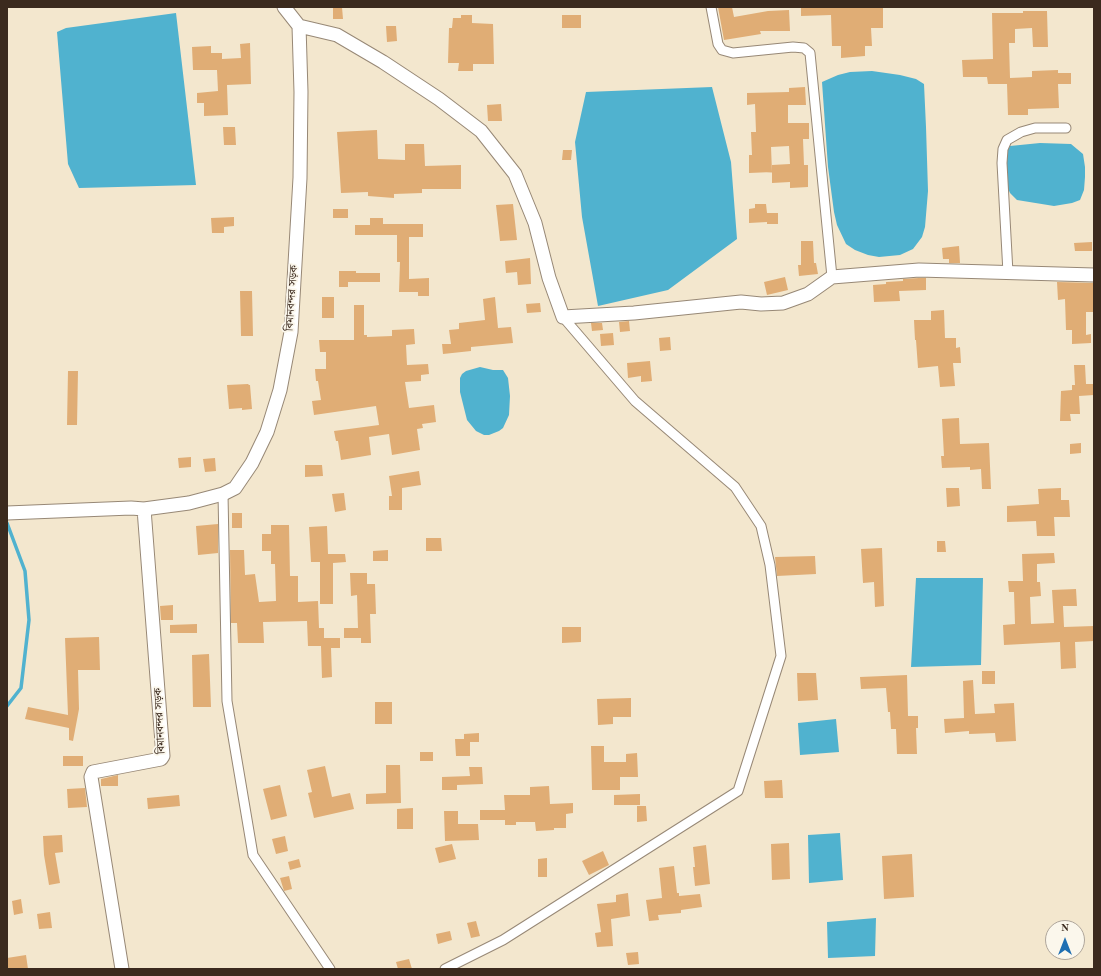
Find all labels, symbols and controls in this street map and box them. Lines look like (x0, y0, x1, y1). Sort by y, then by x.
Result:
street label: বিমানবন্দর সড়ক (283, 265, 301, 331)
street label: বিমানবন্দর সড়ক (152, 688, 168, 754)
north arrow (1045, 920, 1085, 960)
text: N (1061, 923, 1069, 934)

